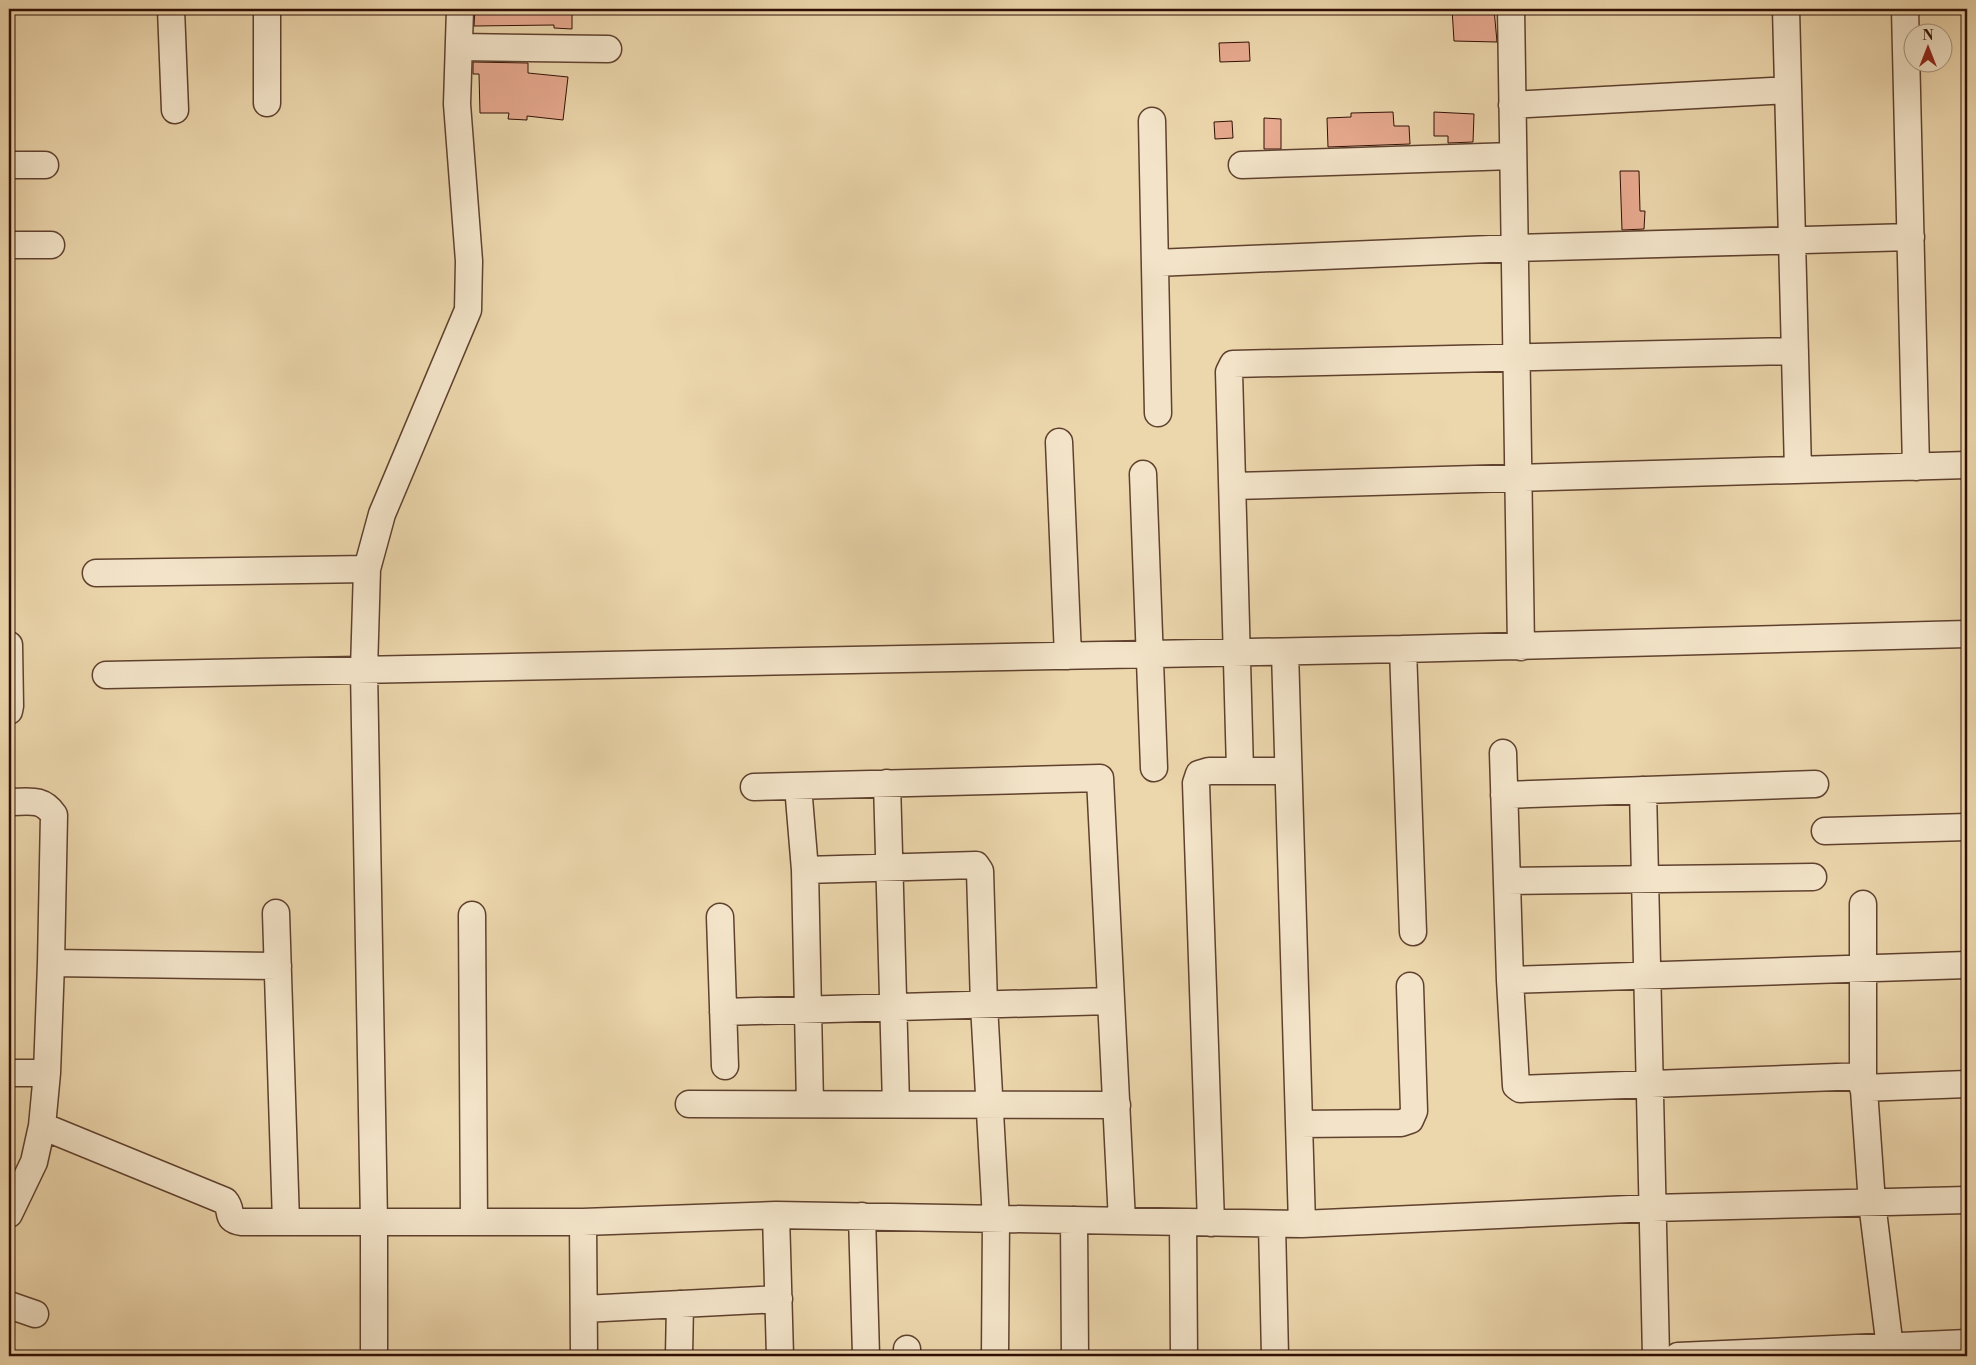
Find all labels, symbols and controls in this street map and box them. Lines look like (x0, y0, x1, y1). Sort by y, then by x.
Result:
north arrow (1904, 22, 1954, 72)
text: N (1922, 27, 1934, 45)

